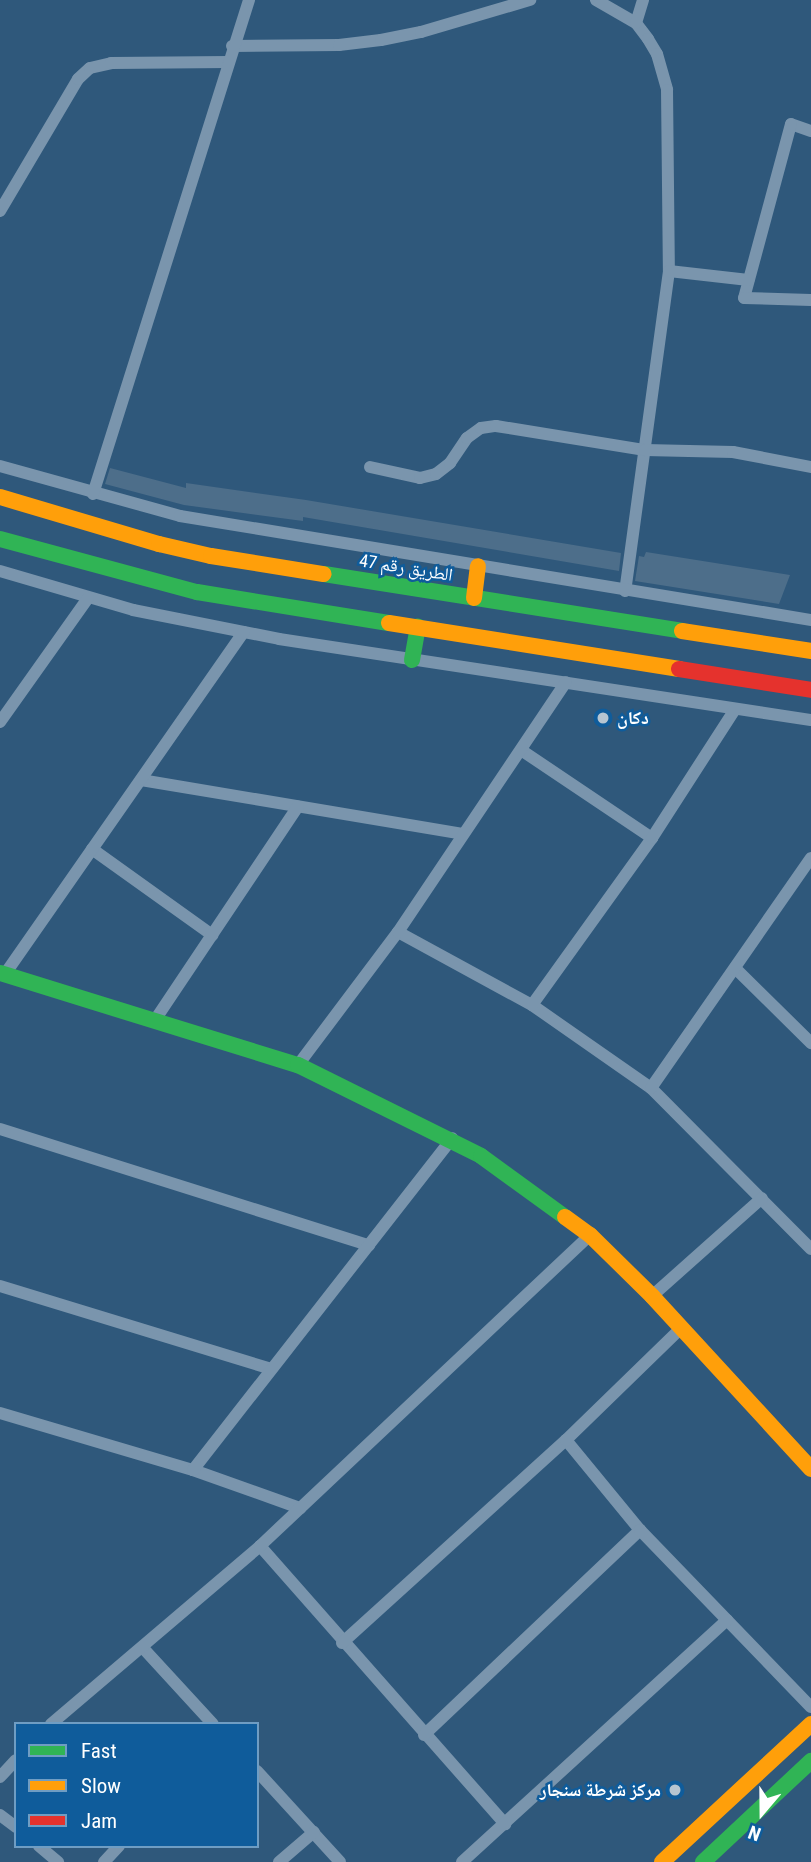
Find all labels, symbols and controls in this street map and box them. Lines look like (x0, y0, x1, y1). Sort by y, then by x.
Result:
street label: الطريق رقم 47 (358, 550, 454, 586)
place label: دكان (617, 707, 649, 729)
marker: دكان (595, 710, 611, 726)
legend (14, 1722, 259, 1848)
text: Fast (81, 1739, 117, 1763)
text: Slow (81, 1774, 121, 1798)
north arrow (727, 1778, 797, 1848)
place label: مركز شرطة سنجار (540, 1779, 661, 1801)
marker: مركز شرطة سنجار (667, 1782, 683, 1798)
text: Jam (81, 1809, 117, 1833)
text: N (745, 1820, 764, 1846)

